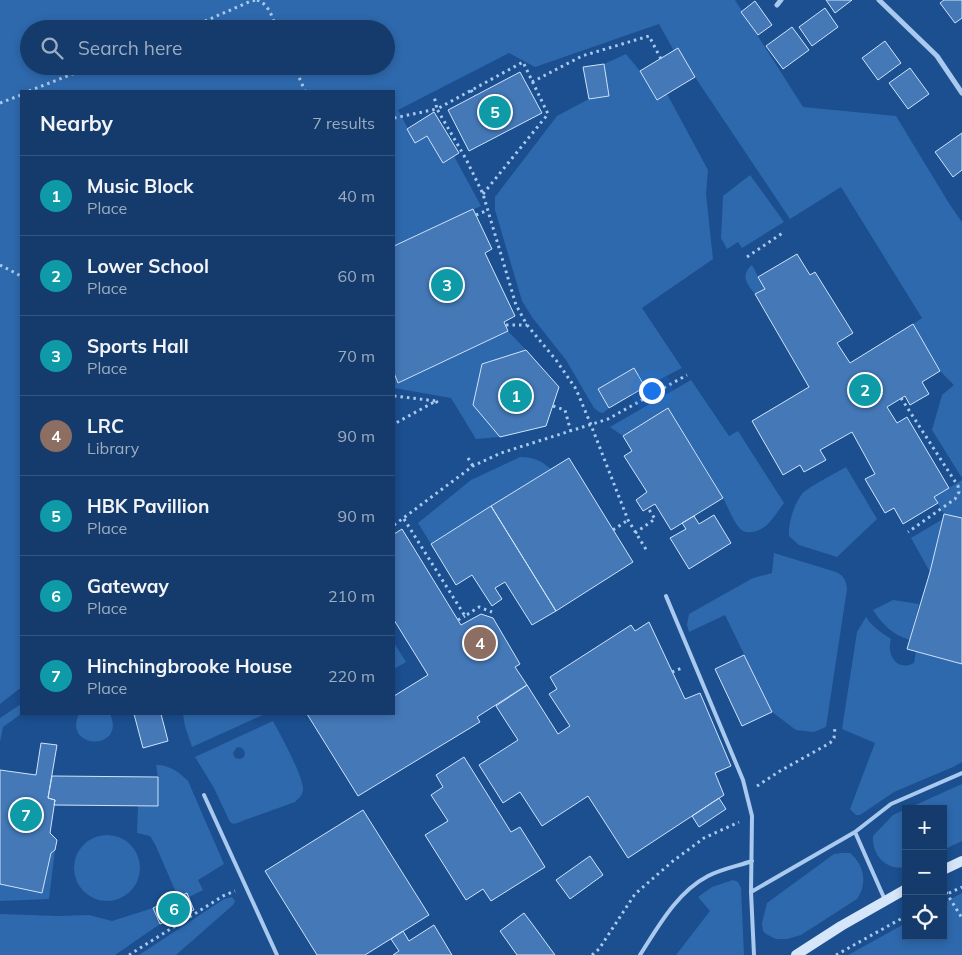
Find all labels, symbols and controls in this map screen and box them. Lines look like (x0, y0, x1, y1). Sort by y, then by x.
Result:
search box (20, 20, 395, 75)
icon: search (38, 34, 66, 62)
text: Search here (78, 36, 182, 60)
pin: 5 (479, 93, 511, 131)
text: Nearby (40, 110, 113, 136)
text: 7 results (312, 113, 375, 133)
text: Music Block (87, 174, 194, 198)
text: 1 (51, 186, 61, 206)
text: 40 m (338, 186, 375, 206)
text: Place (87, 198, 127, 218)
text: Lower School (87, 254, 209, 278)
text: 2 (51, 266, 61, 286)
text: 60 m (338, 266, 375, 286)
pin: 3 (431, 266, 463, 304)
text: Place (87, 278, 127, 298)
text: Sports Hall (87, 334, 189, 358)
text: 3 (51, 346, 61, 366)
text: 70 m (338, 346, 375, 366)
text: Place (87, 358, 127, 378)
pin: 2 (849, 371, 881, 409)
pin: 1 (500, 377, 532, 415)
your location (639, 378, 665, 404)
text: LRC (87, 414, 124, 438)
text: 4 (51, 426, 61, 446)
text: 90 m (338, 426, 375, 446)
text: Library (87, 438, 139, 458)
text: HBK Pavillion (87, 494, 209, 518)
text: 5 (51, 506, 61, 526)
text: 90 m (338, 506, 375, 526)
text: Place (87, 518, 127, 538)
text: Gateway (87, 574, 169, 598)
text: 6 (51, 586, 61, 606)
text: 210 m (328, 586, 375, 606)
text: Place (87, 598, 127, 618)
pin: 4 (464, 624, 496, 662)
text: Hinchingbrooke House (87, 654, 292, 678)
text: 7 (51, 666, 61, 686)
text: 220 m (328, 666, 375, 686)
text: Place (87, 678, 127, 698)
pin: 7 (10, 796, 42, 834)
map controls (902, 805, 947, 940)
button: + (902, 805, 947, 850)
button: − (902, 850, 947, 895)
pin: 6 (158, 890, 190, 928)
button: locate (902, 895, 947, 940)

